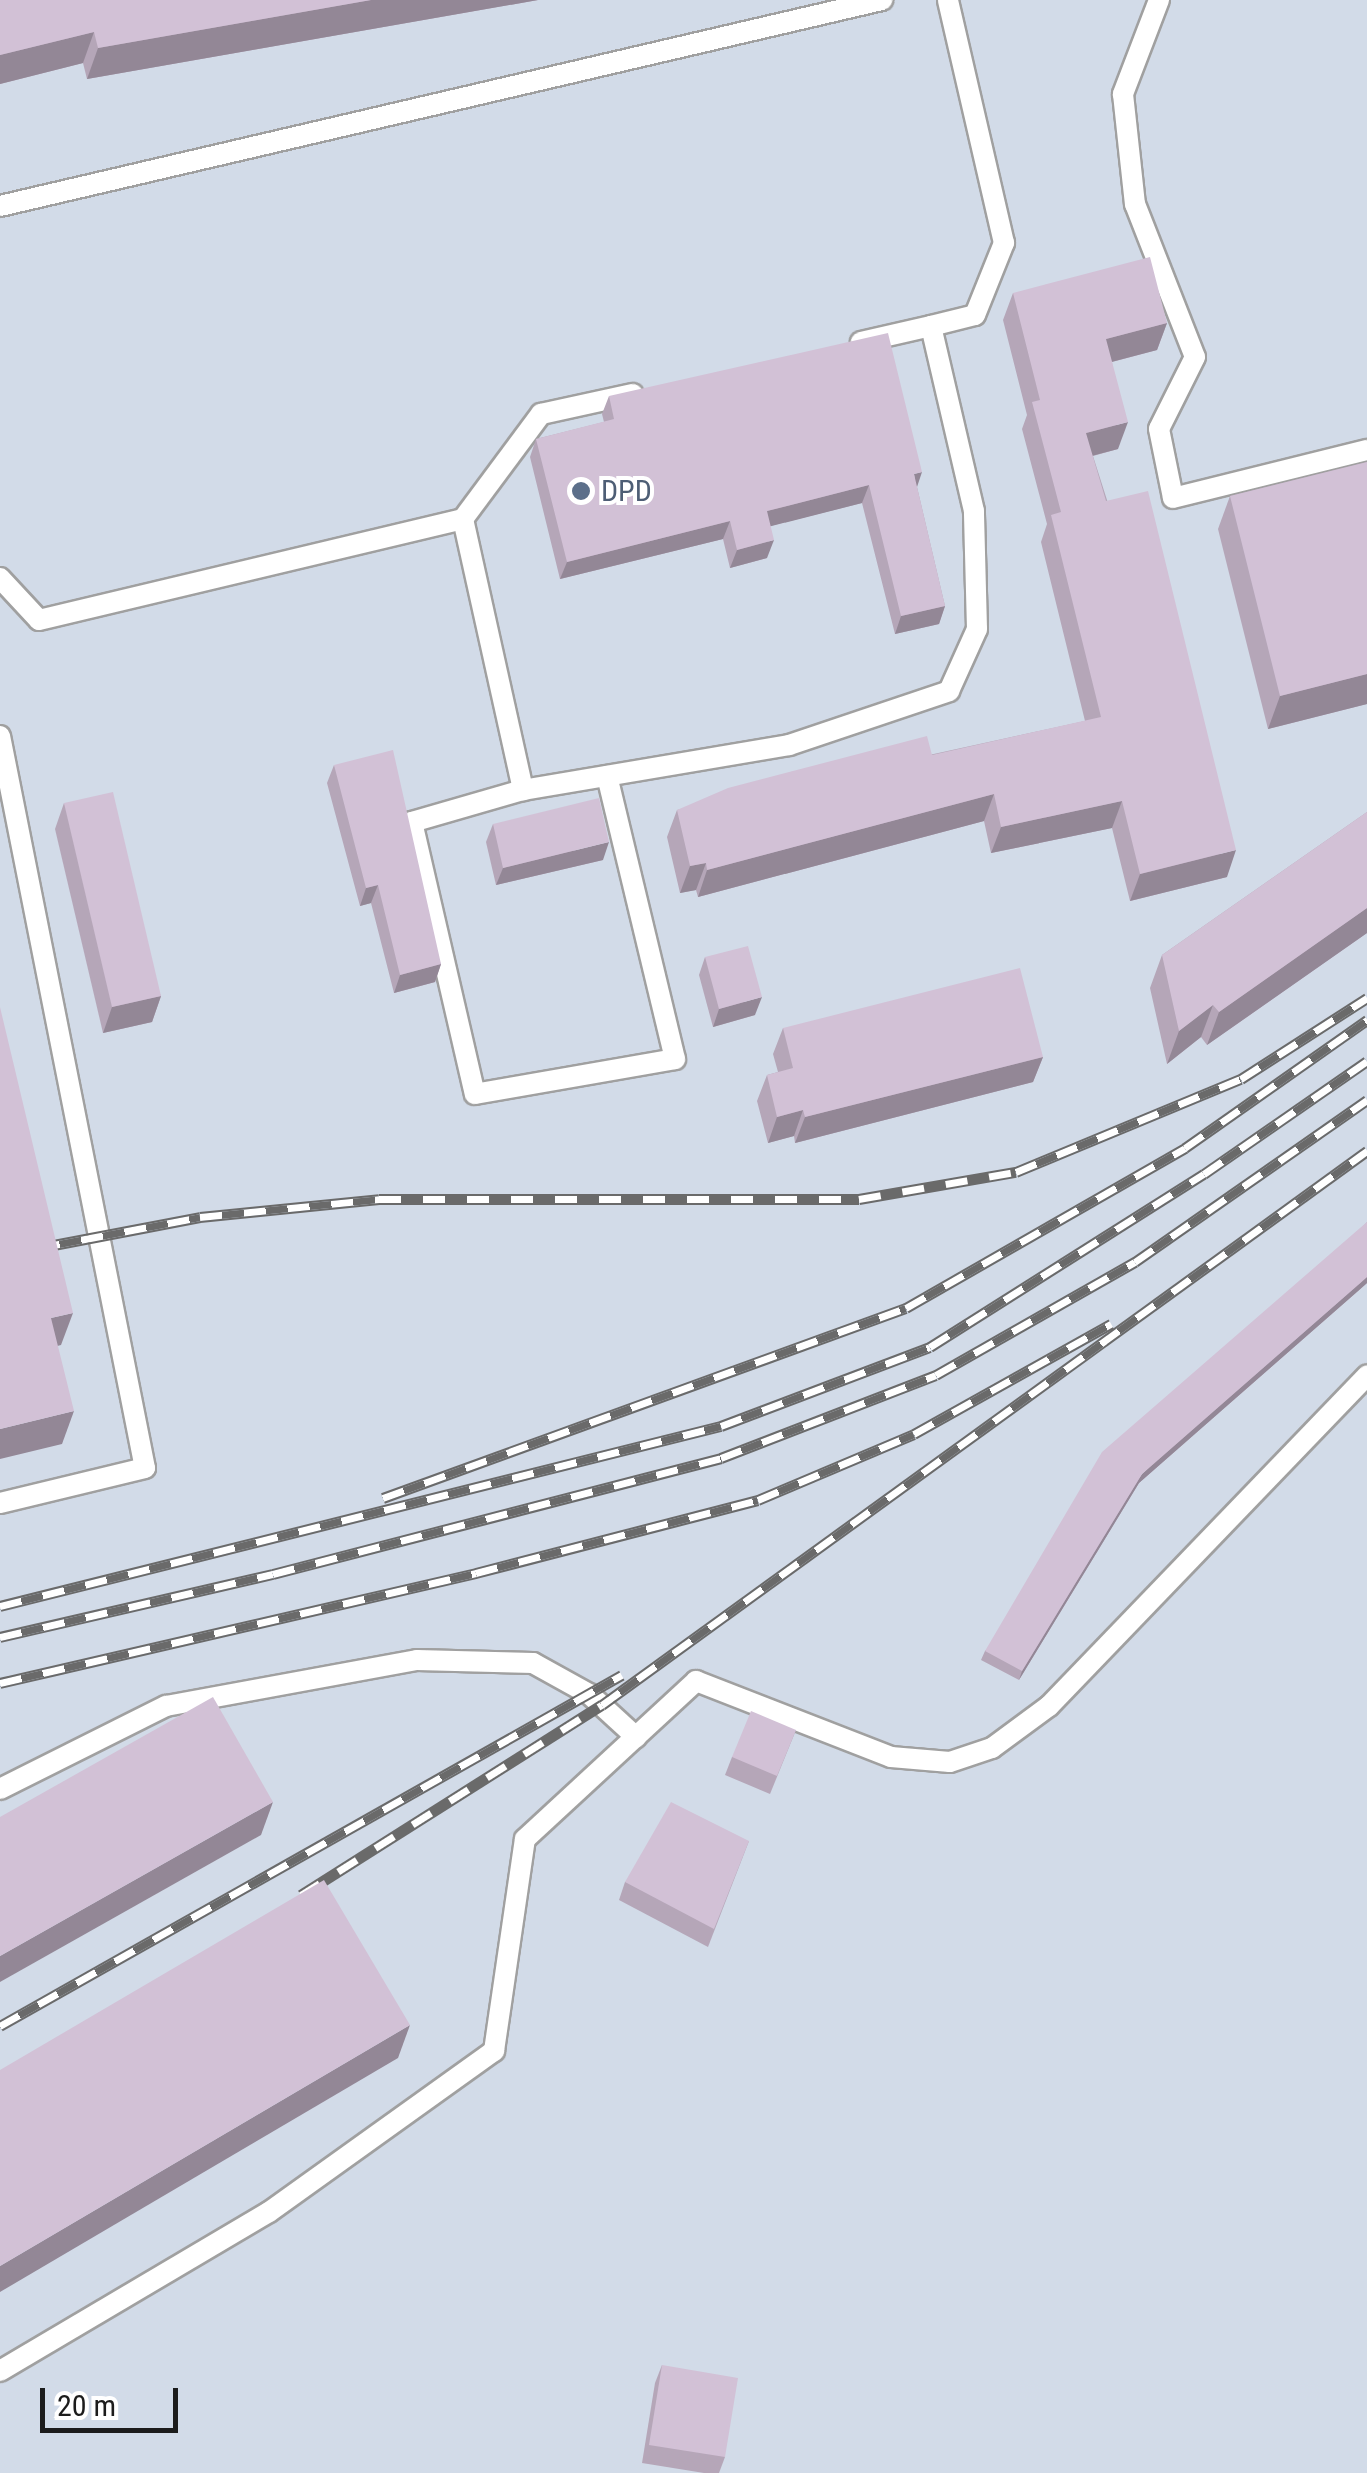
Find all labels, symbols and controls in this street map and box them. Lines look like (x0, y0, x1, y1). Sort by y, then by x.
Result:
place label: DPD (601, 473, 652, 509)
marker: DPD (570, 480, 592, 502)
scale bar (45, 2368, 182, 2430)
text: 20 m (57, 2388, 116, 2423)

